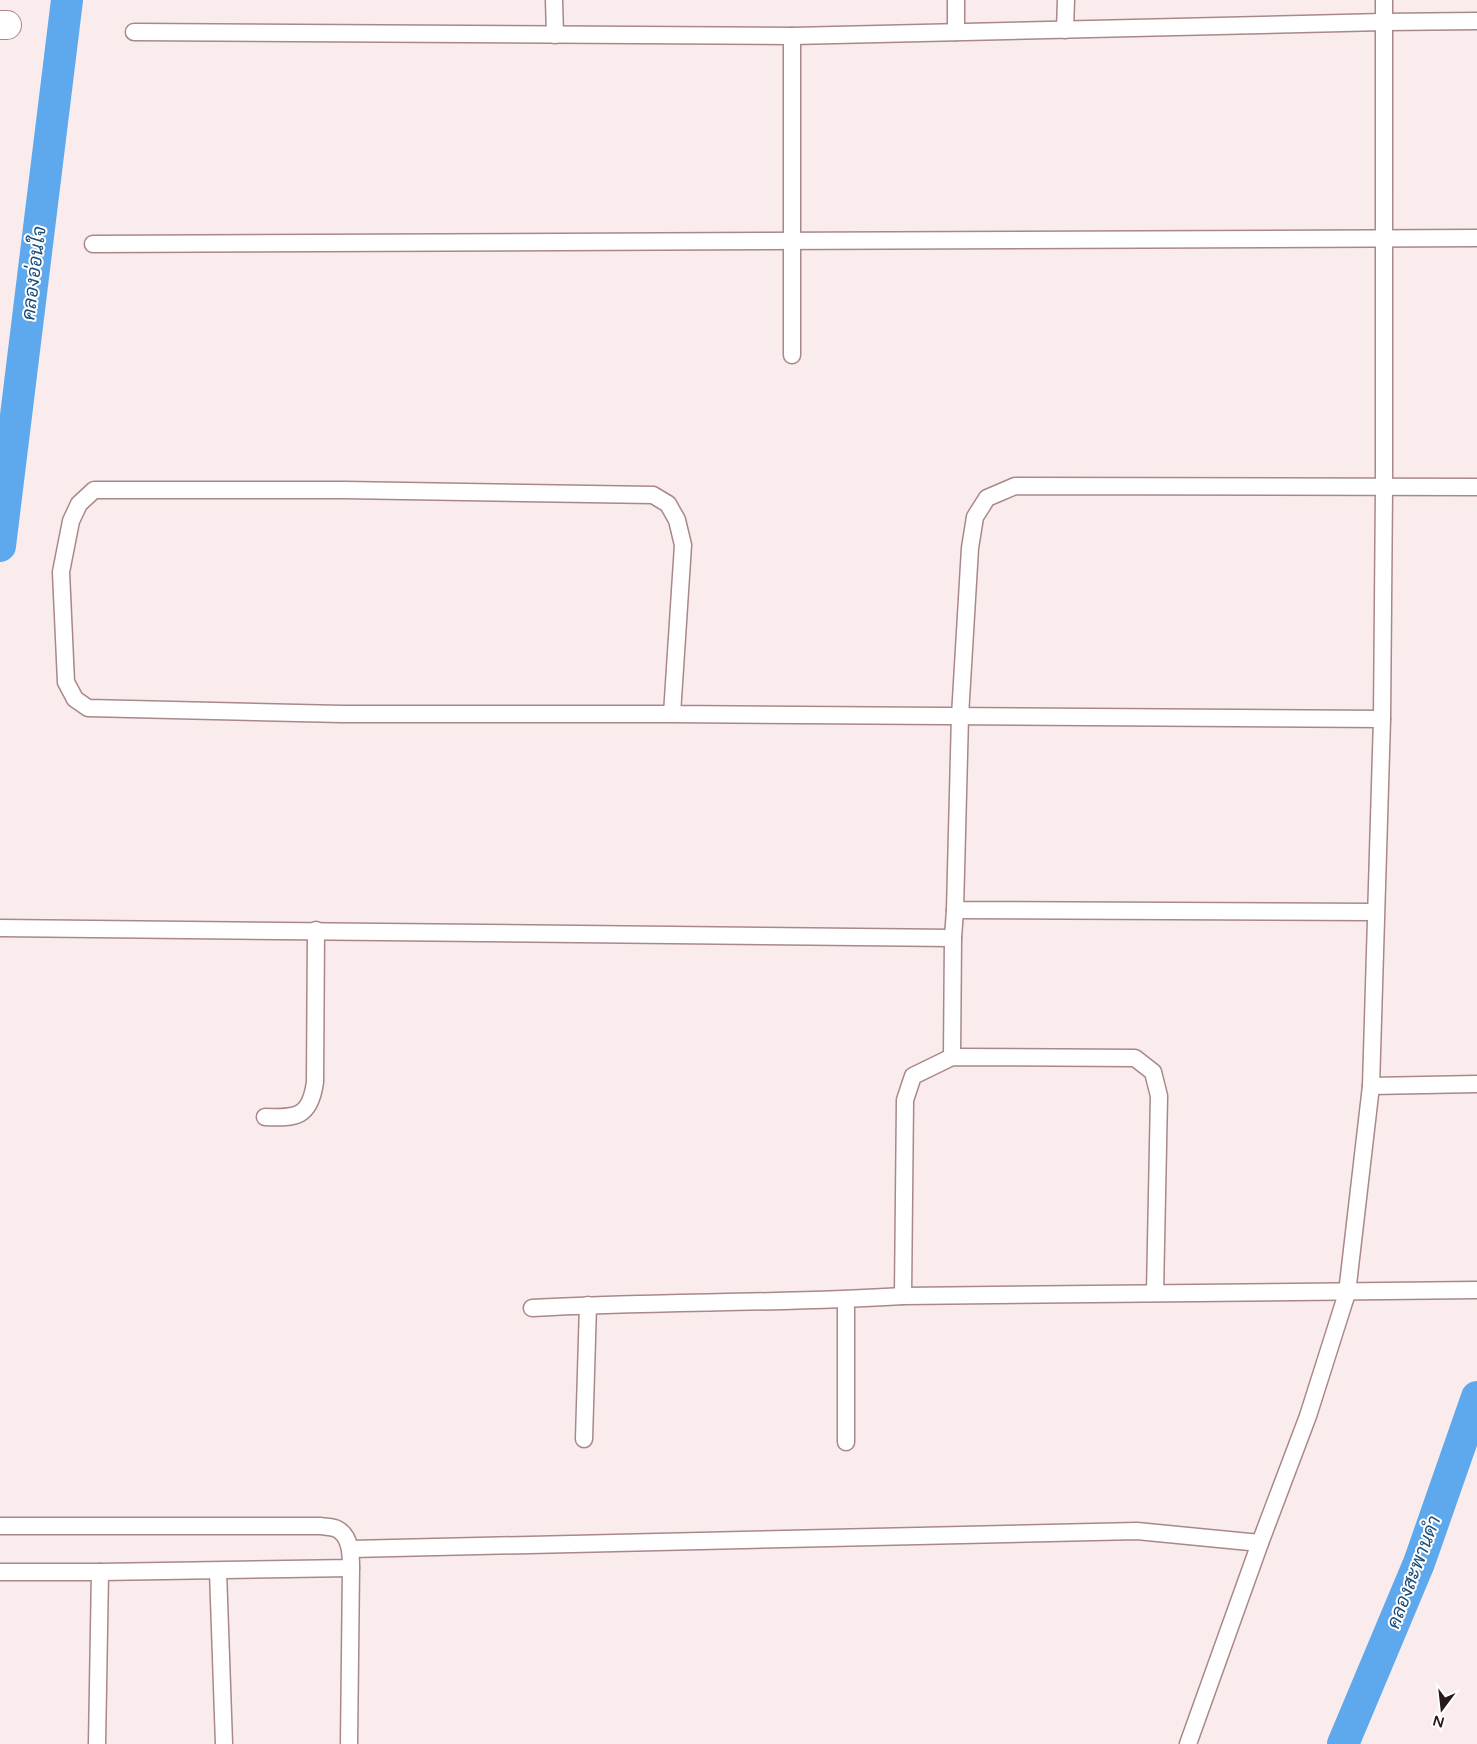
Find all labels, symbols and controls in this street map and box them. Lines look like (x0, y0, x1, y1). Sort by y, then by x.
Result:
water label: คลองอ่อนใจ (15, 225, 51, 321)
water label: คลองสะพานดำ (1382, 1513, 1446, 1632)
north arrow (1417, 1684, 1467, 1734)
text: N (1431, 1711, 1446, 1731)

